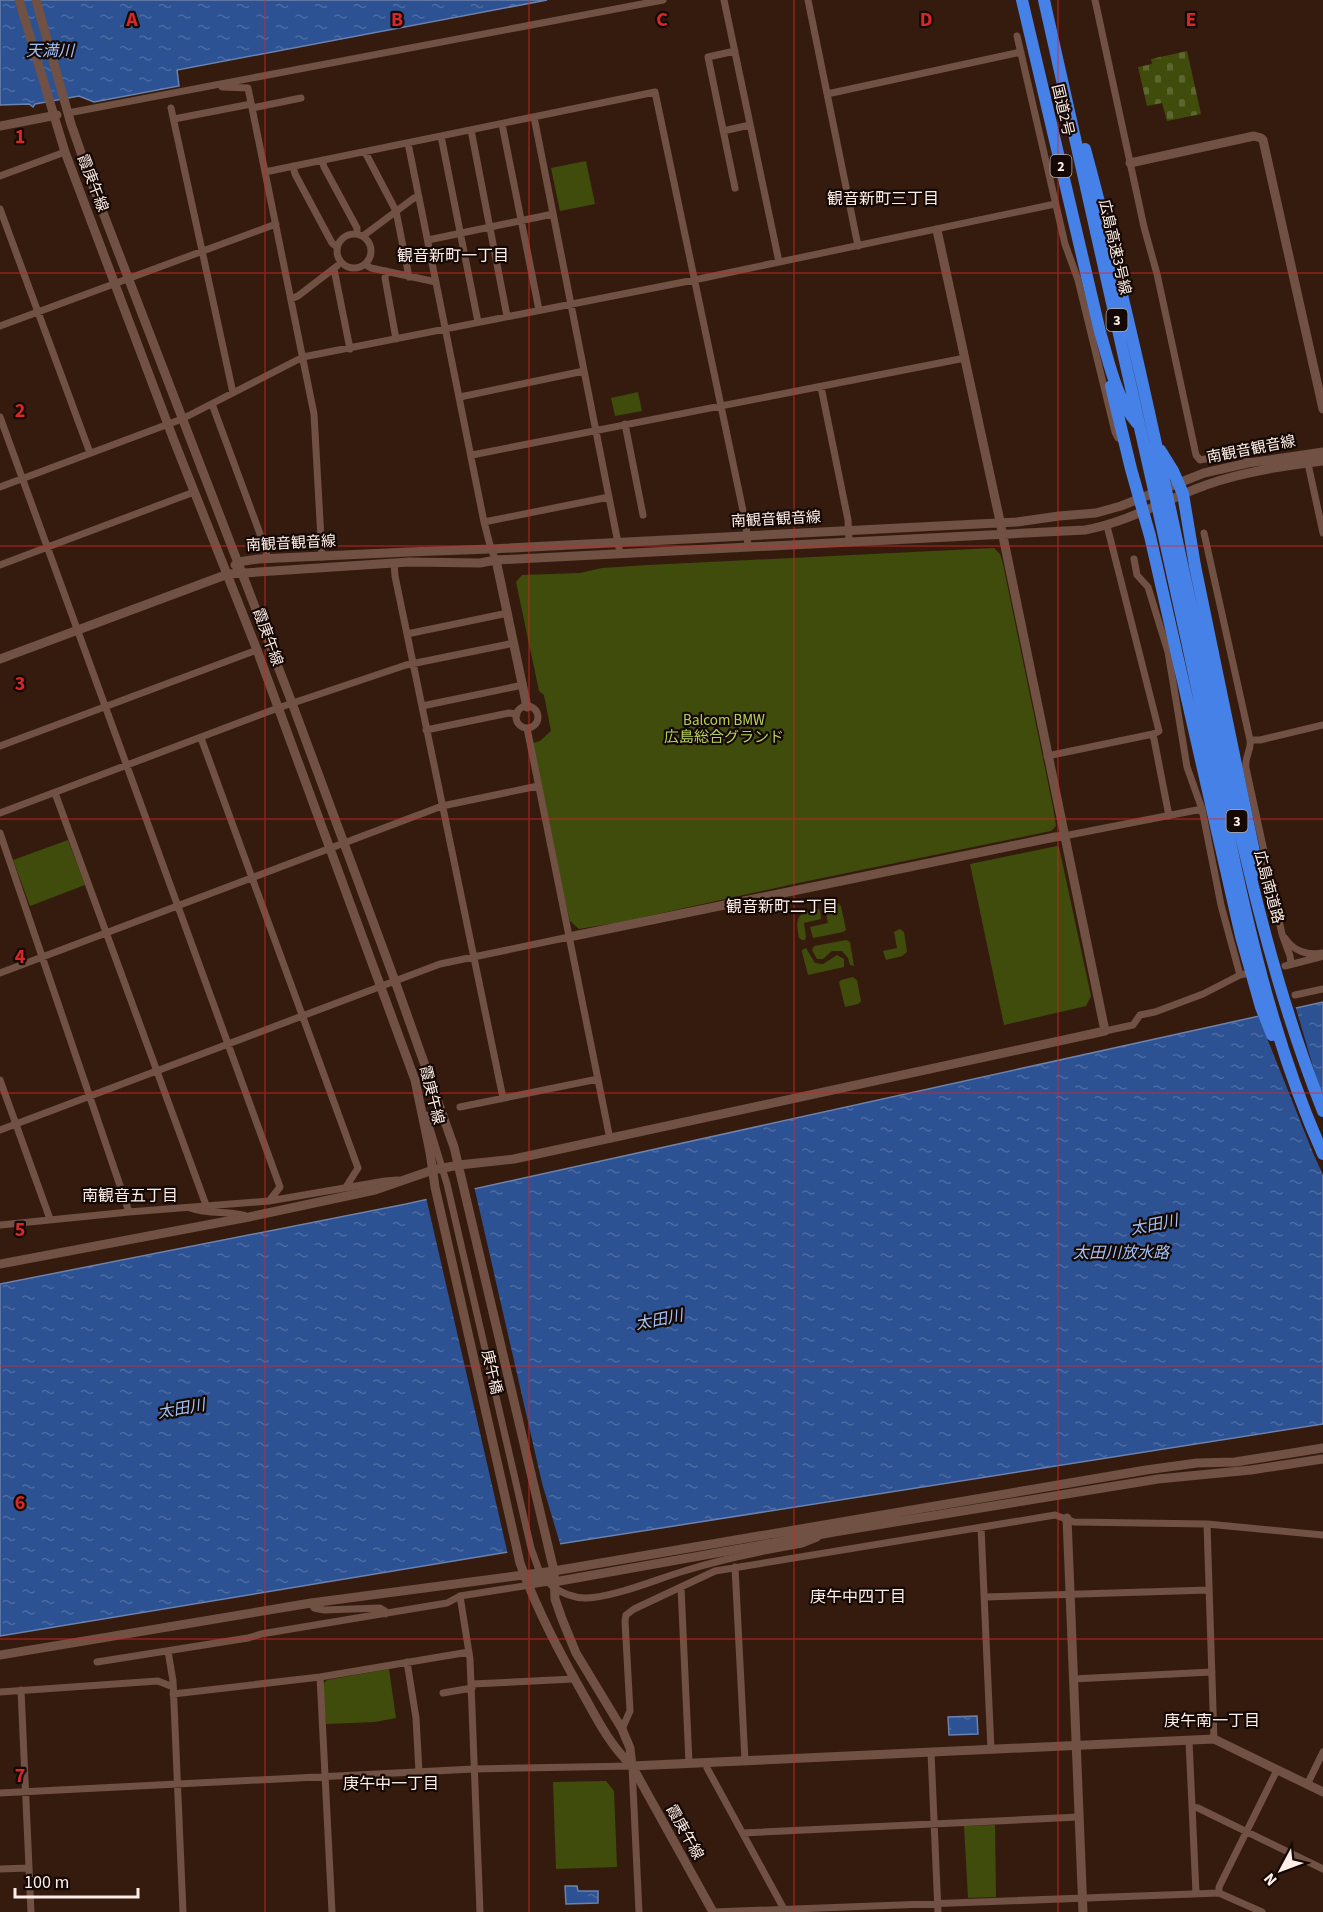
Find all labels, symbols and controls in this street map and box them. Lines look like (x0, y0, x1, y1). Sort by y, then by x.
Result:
text: A (125, 6, 138, 34)
text: B (391, 6, 403, 34)
text: C (656, 6, 668, 34)
text: D (920, 6, 932, 34)
text: E (1186, 6, 1196, 34)
water label: 天満川 (26, 40, 76, 62)
street label: 国道2号 (1046, 82, 1079, 138)
text: 1 (15, 123, 25, 151)
street label: 霞庚午線 (72, 151, 113, 215)
road number: 2 (1050, 155, 1072, 177)
district label: 観音新町三丁目 (827, 188, 939, 210)
street label: 広島高速3号線 (1093, 197, 1136, 297)
district label: 観音新町一丁目 (397, 245, 509, 267)
road number: 3 (1106, 309, 1128, 331)
text: 2 (15, 397, 25, 425)
street label: 南観音観音線 (1205, 431, 1297, 468)
street label: 南観音観音線 (731, 507, 822, 532)
street label: 南観音観音線 (246, 531, 337, 556)
street label: 霞庚午線 (247, 605, 288, 669)
text: 3 (15, 670, 25, 698)
park label: Balcom BMW 広島総合グランド (664, 710, 784, 748)
road number: 3 (1226, 810, 1248, 832)
street label: 広島南道路 (1249, 848, 1288, 926)
district label: 観音新町二丁目 (726, 896, 838, 918)
text: 4 (15, 943, 26, 971)
street label: 霞庚午線 (414, 1063, 449, 1127)
district label: 南観音五丁目 (82, 1185, 178, 1207)
water label: 太田川 (1129, 1209, 1182, 1240)
text: 5 (15, 1216, 25, 1244)
water label: 太田川放水路 (1073, 1242, 1171, 1264)
water label: 太田川 (634, 1304, 687, 1335)
street label: 庚午橋 (476, 1348, 507, 1396)
water label: 太田川 (156, 1394, 209, 1424)
text: 6 (15, 1489, 25, 1517)
district label: 庚午中四丁目 (810, 1586, 906, 1608)
district label: 庚午南一丁目 (1164, 1710, 1260, 1732)
text: 7 (15, 1762, 25, 1790)
district label: 庚午中一丁目 (343, 1773, 439, 1795)
street label: 霞庚午線 (661, 1801, 708, 1864)
north arrow (1251, 1840, 1311, 1900)
scale bar (15, 1861, 138, 1899)
text: N (1259, 1868, 1282, 1890)
text: 100 m (24, 1870, 69, 1895)

